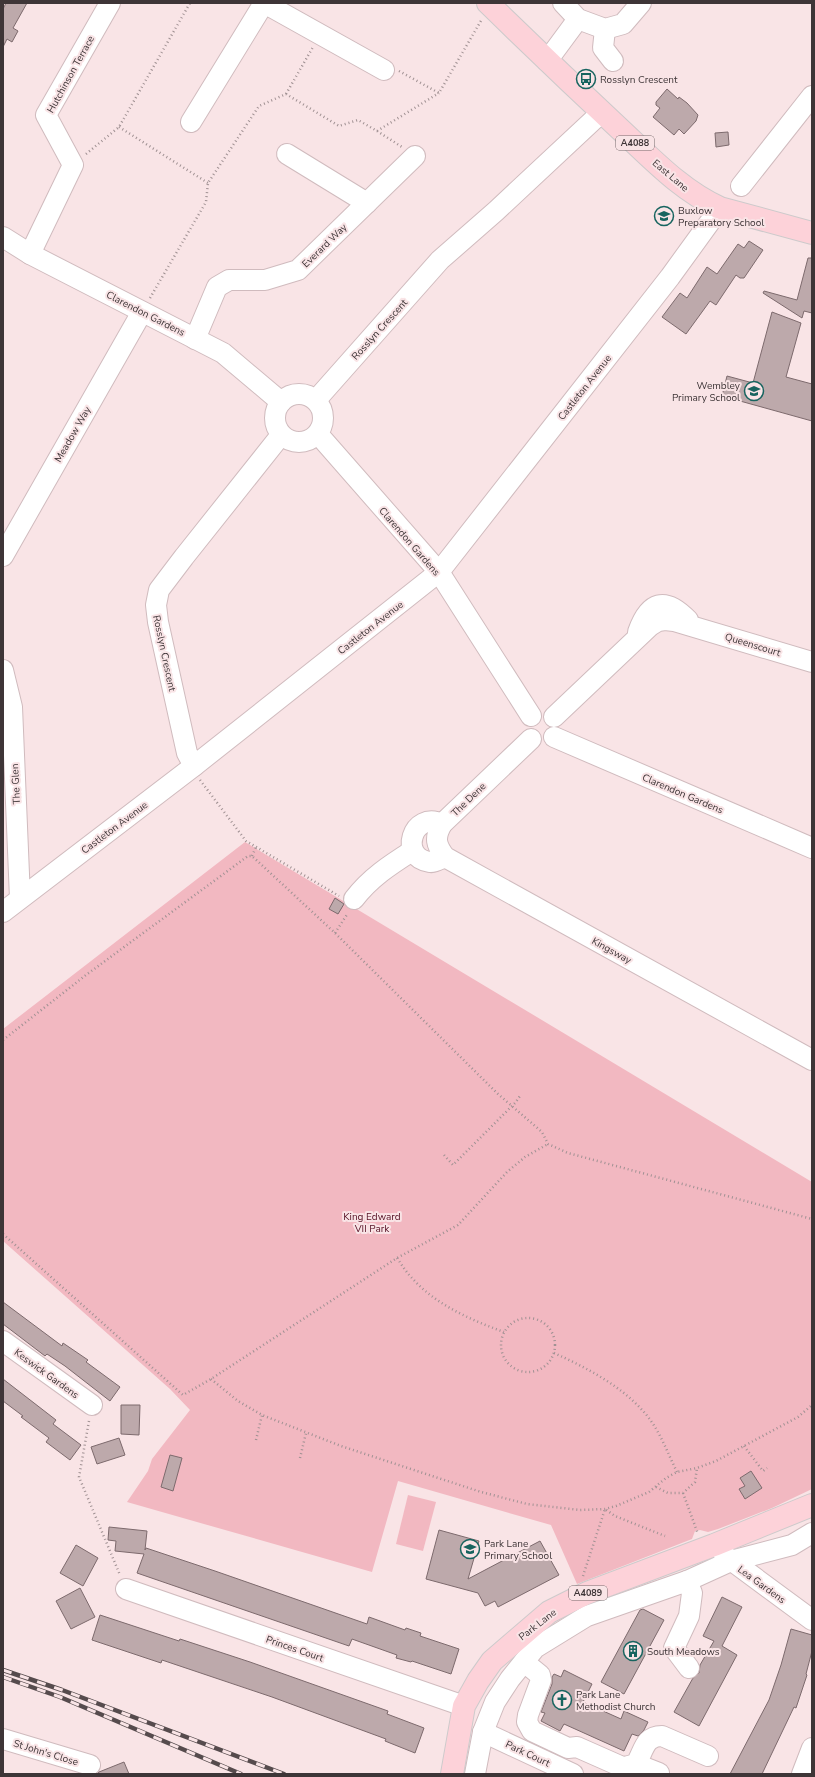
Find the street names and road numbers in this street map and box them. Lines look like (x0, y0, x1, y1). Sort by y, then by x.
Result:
street label: Hutchinson Terrace (44, 33, 98, 116)
road number: A4088 (616, 136, 654, 150)
street label: East Lane (649, 156, 692, 195)
street label: Everard Way (299, 220, 351, 271)
street label: Clarendon Gardens (104, 288, 188, 340)
street label: Rosslyn Crescent (349, 296, 411, 363)
street label: Castleton Avenue (555, 352, 615, 423)
street label: Meadow Way (51, 403, 95, 465)
street label: Clarendon Gardens (375, 504, 443, 579)
street label: Castleton Avenue (335, 598, 406, 658)
street label: Rosslyn Crescent (149, 614, 179, 693)
street label: Queenscourt (723, 630, 783, 660)
street label: The Glen (8, 763, 24, 805)
street label: Clarendon Gardens (640, 771, 725, 817)
street label: The Dene (448, 780, 489, 820)
street label: Castleton Avenue (79, 798, 151, 857)
street label: Kingsway (589, 934, 635, 968)
street label: Keswick Gardens (11, 1346, 82, 1402)
street label: Lea Gardens (735, 1563, 788, 1607)
road number: A4089 (569, 1586, 607, 1600)
street label: Park Lane (516, 1606, 559, 1644)
street label: Princes Court (264, 1633, 326, 1665)
street label: St John's Close (11, 1736, 80, 1769)
street label: Park Court (503, 1738, 552, 1770)

